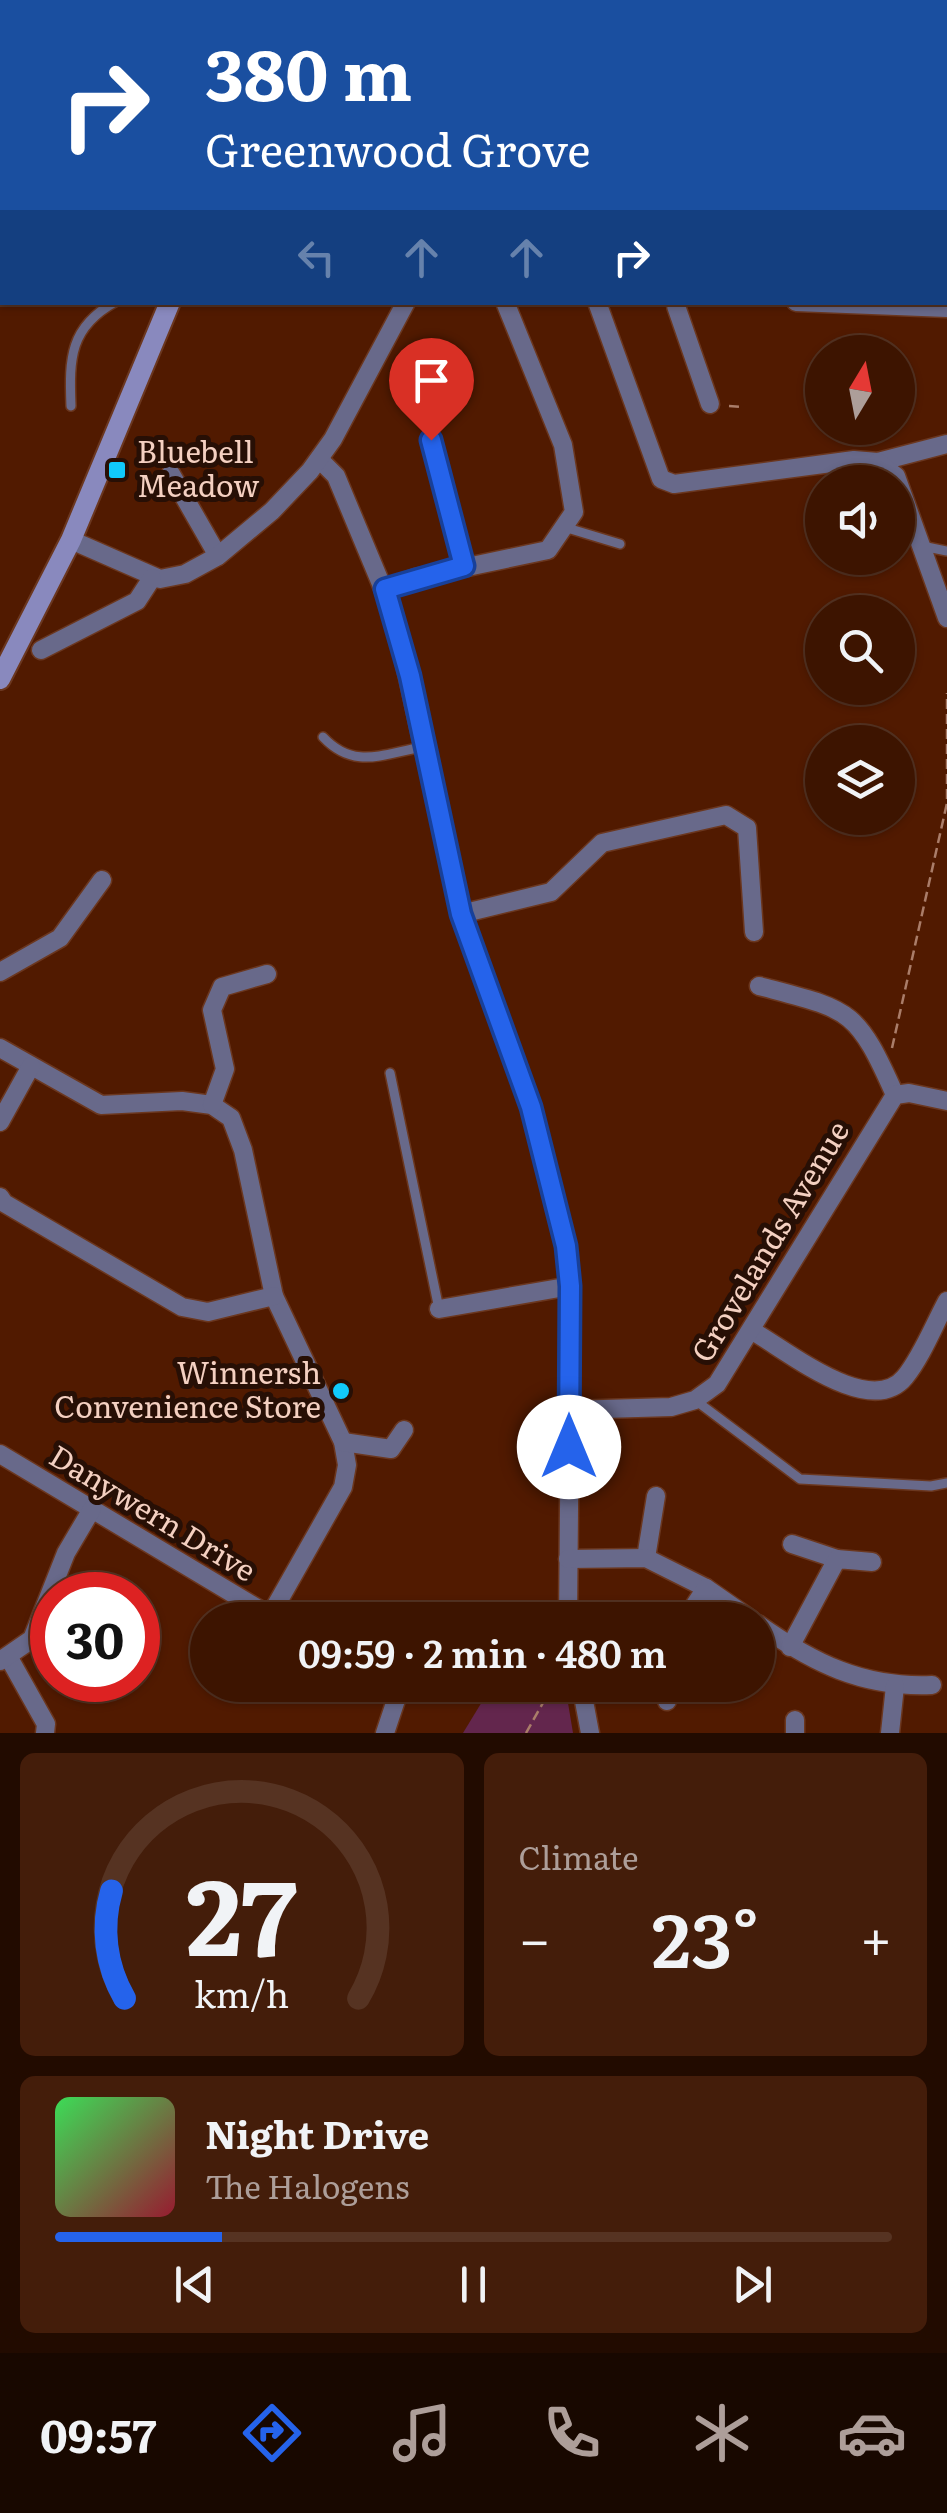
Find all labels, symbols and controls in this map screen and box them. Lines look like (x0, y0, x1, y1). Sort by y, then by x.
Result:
text: 380 m (205, 19, 412, 123)
icon: right (40, 40, 170, 170)
text: Greenwood Grove (205, 114, 591, 181)
icon: left (289, 230, 344, 285)
icon: ahead (394, 230, 449, 285)
icon: ahead (499, 230, 554, 285)
icon: right (604, 230, 659, 285)
north arrow (805, 335, 915, 445)
map controls (805, 335, 915, 835)
pin (389, 338, 474, 441)
icon: arrive (404, 353, 459, 408)
place label: Bluebell Meadow (137, 428, 259, 506)
marker: Bluebell Meadow (106, 459, 128, 481)
button: sound (805, 465, 915, 575)
button: search (805, 595, 915, 705)
button: layers (805, 725, 915, 835)
street label: Grovelands Avenue (679, 1111, 858, 1369)
place label: Winnersh Convenience Store (54, 1349, 321, 1427)
marker: Winnersh Convenience Store (330, 1380, 352, 1402)
position arrow (517, 1395, 621, 1499)
street label: Danywern Drive (42, 1432, 265, 1590)
speed limit sign: 30 (30, 1572, 160, 1702)
text: 09:59 · 2 min · 480 m (298, 1623, 667, 1680)
text: Climate (519, 1832, 639, 1880)
text: 27 (186, 1834, 297, 1988)
text: 23° (652, 1880, 759, 1991)
text: − (519, 1895, 551, 1977)
text: + (860, 1895, 892, 1977)
text: km/h (194, 1966, 289, 2019)
text: Night Drive (205, 2104, 429, 2161)
text: The Halogens (205, 2161, 409, 2209)
icon: previous (167, 2257, 222, 2312)
icon: pause (446, 2257, 501, 2312)
icon: next (725, 2257, 780, 2312)
icon: directions (237, 2398, 307, 2468)
icon: music (387, 2398, 457, 2468)
icon: phone (537, 2398, 607, 2468)
icon: climate (687, 2398, 757, 2468)
icon: car (837, 2398, 907, 2468)
text: 09:57 (40, 2400, 157, 2467)

